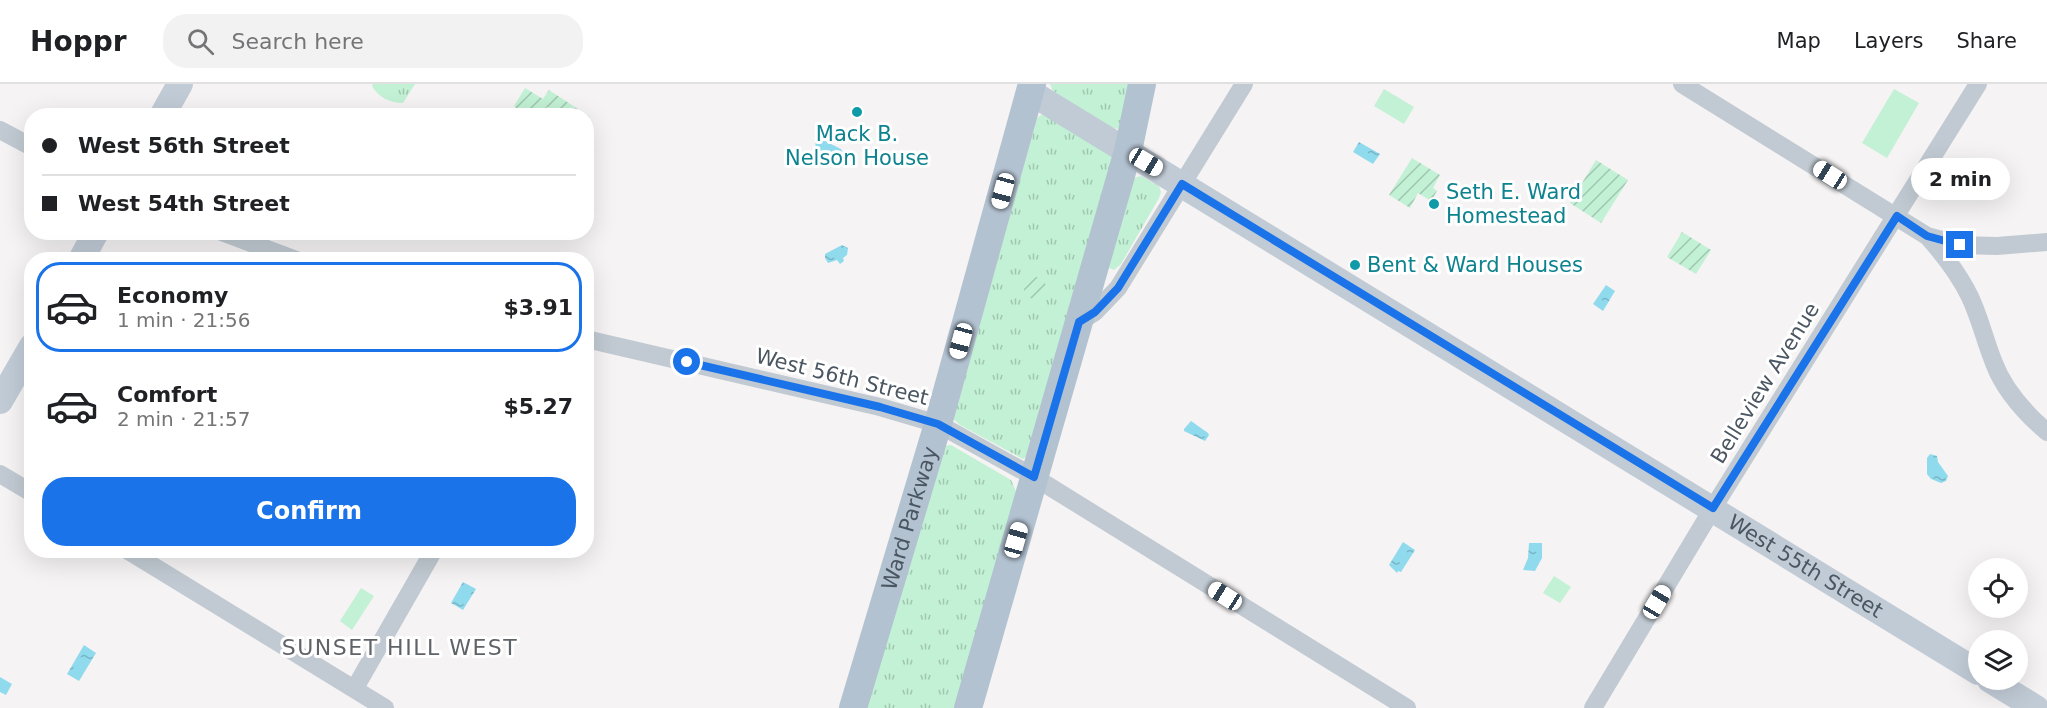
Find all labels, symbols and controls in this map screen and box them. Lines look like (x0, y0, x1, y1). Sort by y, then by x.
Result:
search box (163, 14, 583, 68)
text: Hoppr (30, 25, 127, 58)
icon: search (184, 25, 217, 58)
text: Search here (232, 29, 364, 54)
text: Map (1777, 29, 1821, 53)
text: Layers (1854, 29, 1923, 53)
text: Share (1956, 29, 2017, 53)
marker: Mack B. Nelson House (850, 105, 864, 119)
place label: Mack B. Nelson House (785, 122, 929, 170)
text: West 56th Street (78, 133, 290, 158)
car (1126, 145, 1166, 179)
car (1810, 158, 1850, 192)
callout: 2 min (1910, 158, 2010, 200)
text: 2 min (1929, 167, 1992, 191)
car (990, 171, 1016, 211)
place label: Seth E. Ward Homestead (1446, 180, 1581, 228)
text: West 54th Street (78, 191, 290, 216)
marker: Seth E. Ward Homestead (1427, 197, 1441, 211)
route end (1946, 231, 1973, 258)
place label: Bent & Ward Houses (1367, 253, 1583, 277)
marker: Bent & Ward Houses (1348, 258, 1362, 272)
icon: car (45, 280, 99, 334)
text: Economy (117, 283, 228, 308)
text: $3.91 (503, 295, 573, 320)
street label: Belleview Avenue (1706, 298, 1824, 468)
text: 1 min · 21:56 (117, 308, 251, 332)
car (948, 321, 974, 361)
street label: West 56th Street (753, 344, 931, 410)
route start (673, 348, 700, 375)
icon: car (45, 379, 99, 433)
text: Comfort (117, 382, 217, 407)
text: $5.27 (503, 394, 573, 419)
text: 2 min · 21:57 (117, 407, 251, 431)
street label: Ward Parkway (877, 444, 943, 593)
button: Confirm (42, 477, 576, 546)
street label: West 55th Street (1724, 510, 1887, 623)
car (1002, 520, 1030, 560)
map controls (1968, 558, 2028, 690)
button: locate (1968, 558, 2028, 618)
car (1205, 579, 1245, 613)
car (1640, 582, 1674, 622)
button: layers (1968, 630, 2028, 690)
district label: SUNSET HILL WEST (282, 635, 518, 660)

